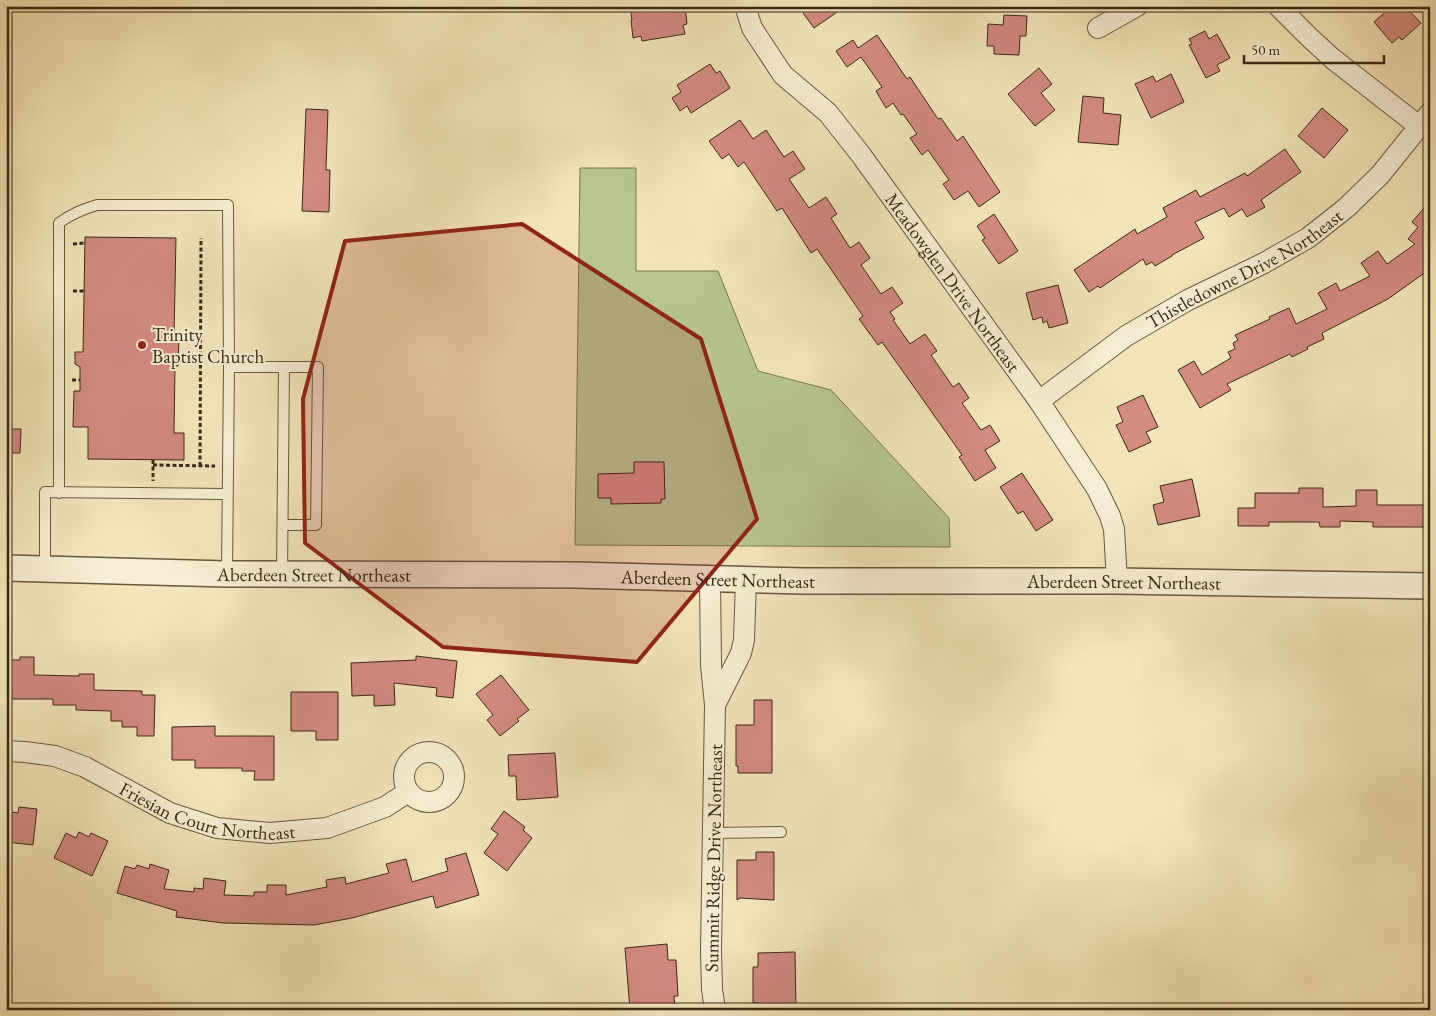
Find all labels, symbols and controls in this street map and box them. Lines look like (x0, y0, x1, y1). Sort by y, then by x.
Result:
scale bar (1244, 32, 1384, 64)
text: 50 m (1251, 40, 1280, 59)
street label: Meadowglen Drive Northeast (879, 188, 1026, 377)
street label: Thistledowne Drive Northeast (1142, 203, 1348, 335)
place label: Trinity Baptist Church (152, 322, 264, 369)
marker: Trinity Baptist Church (136, 339, 148, 351)
street label: Aberdeen Street Northeast (215, 562, 411, 588)
street label: Aberdeen Street Northeast (619, 564, 815, 594)
street label: Aberdeen Street Northeast (1026, 569, 1221, 596)
street label: Summit Ridge Drive Northeast (699, 744, 728, 972)
street label: Friesian Court Northeast (115, 776, 296, 846)

